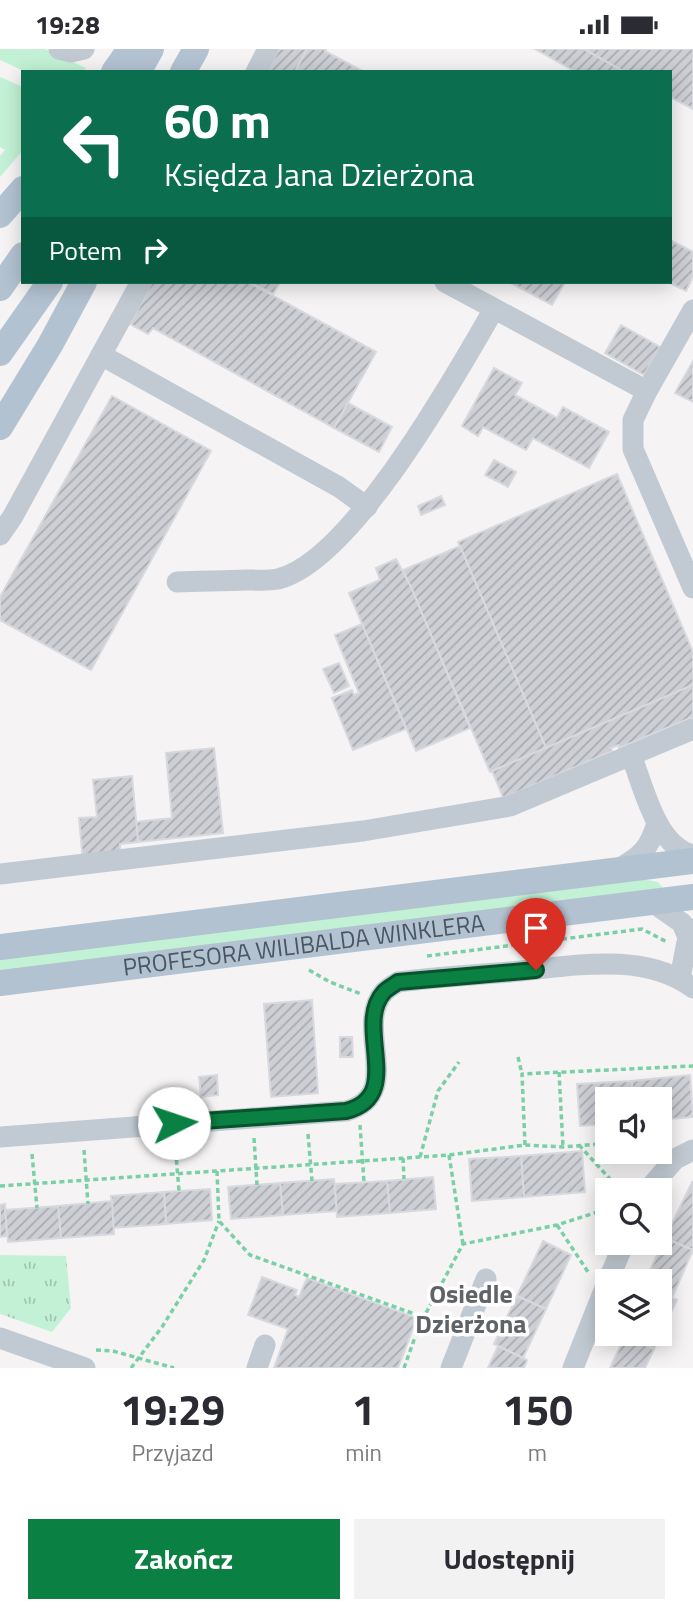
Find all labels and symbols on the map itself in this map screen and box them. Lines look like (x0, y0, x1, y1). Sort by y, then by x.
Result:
pin (506, 898, 566, 970)
street label: PROFESORA WILIBALDA WINKLERA (121, 904, 487, 985)
position arrow (137, 1086, 211, 1160)
district label: Osiedle Dzierżona (415, 1274, 527, 1343)

